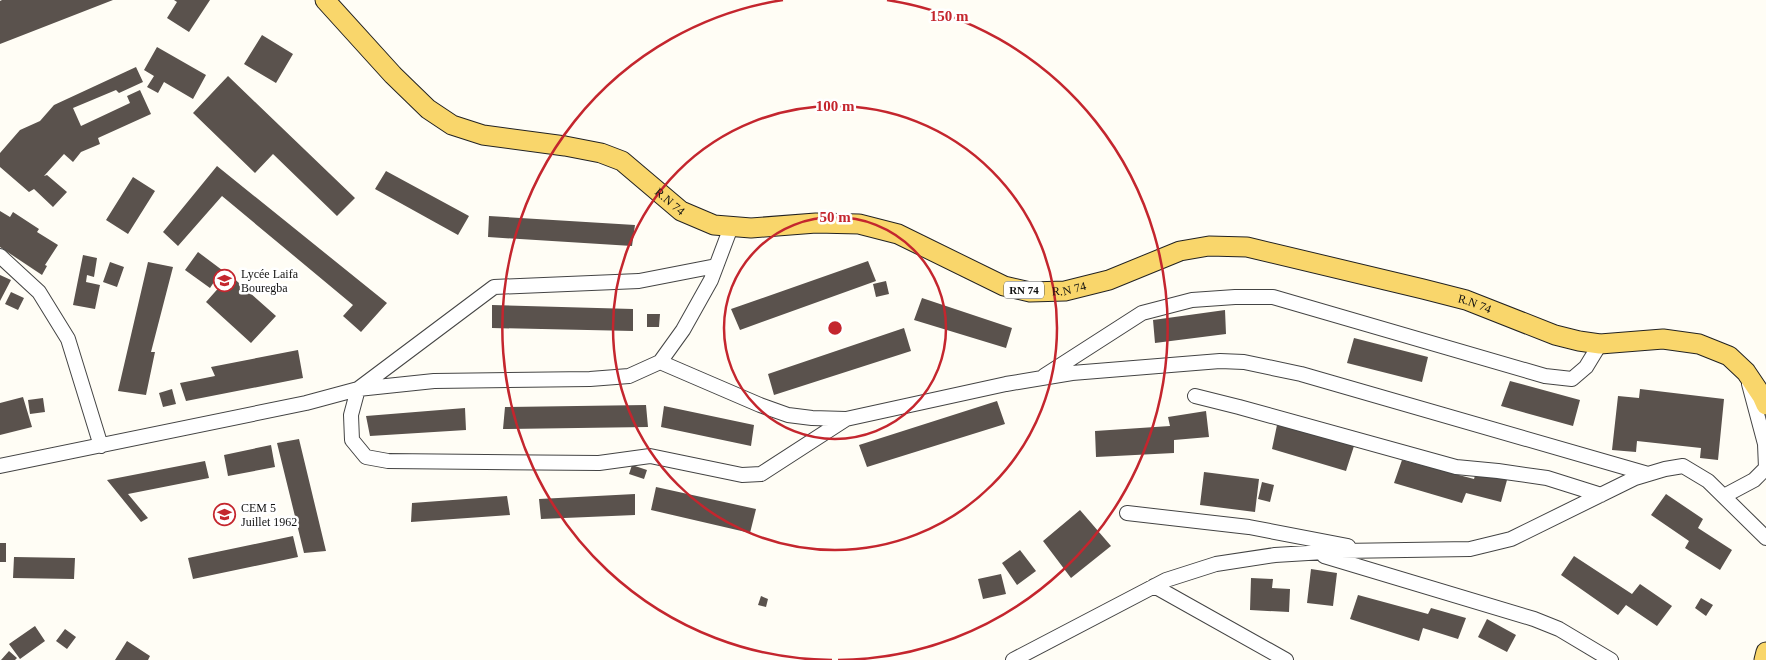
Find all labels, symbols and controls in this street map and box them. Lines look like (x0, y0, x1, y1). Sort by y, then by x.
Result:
text: 150 m (930, 8, 969, 24)
text: 100 m (816, 98, 855, 114)
street label: R.N 74 (652, 185, 688, 218)
text: 50 m (819, 209, 851, 225)
place label: Lycée Laifa Bouregba (241, 267, 299, 295)
school or university icon: Lycée Laifa Bouregba (213, 269, 237, 293)
street label: R.N 74 (1052, 279, 1088, 298)
road number: RN 74 (1004, 282, 1044, 298)
street label: R.N 74 (1456, 291, 1493, 316)
centre of rings (826, 319, 844, 337)
place label: CEM 5 Juillet 1962 (241, 501, 297, 529)
school or university icon: CEM 5 Juillet 1962 (213, 503, 237, 527)

